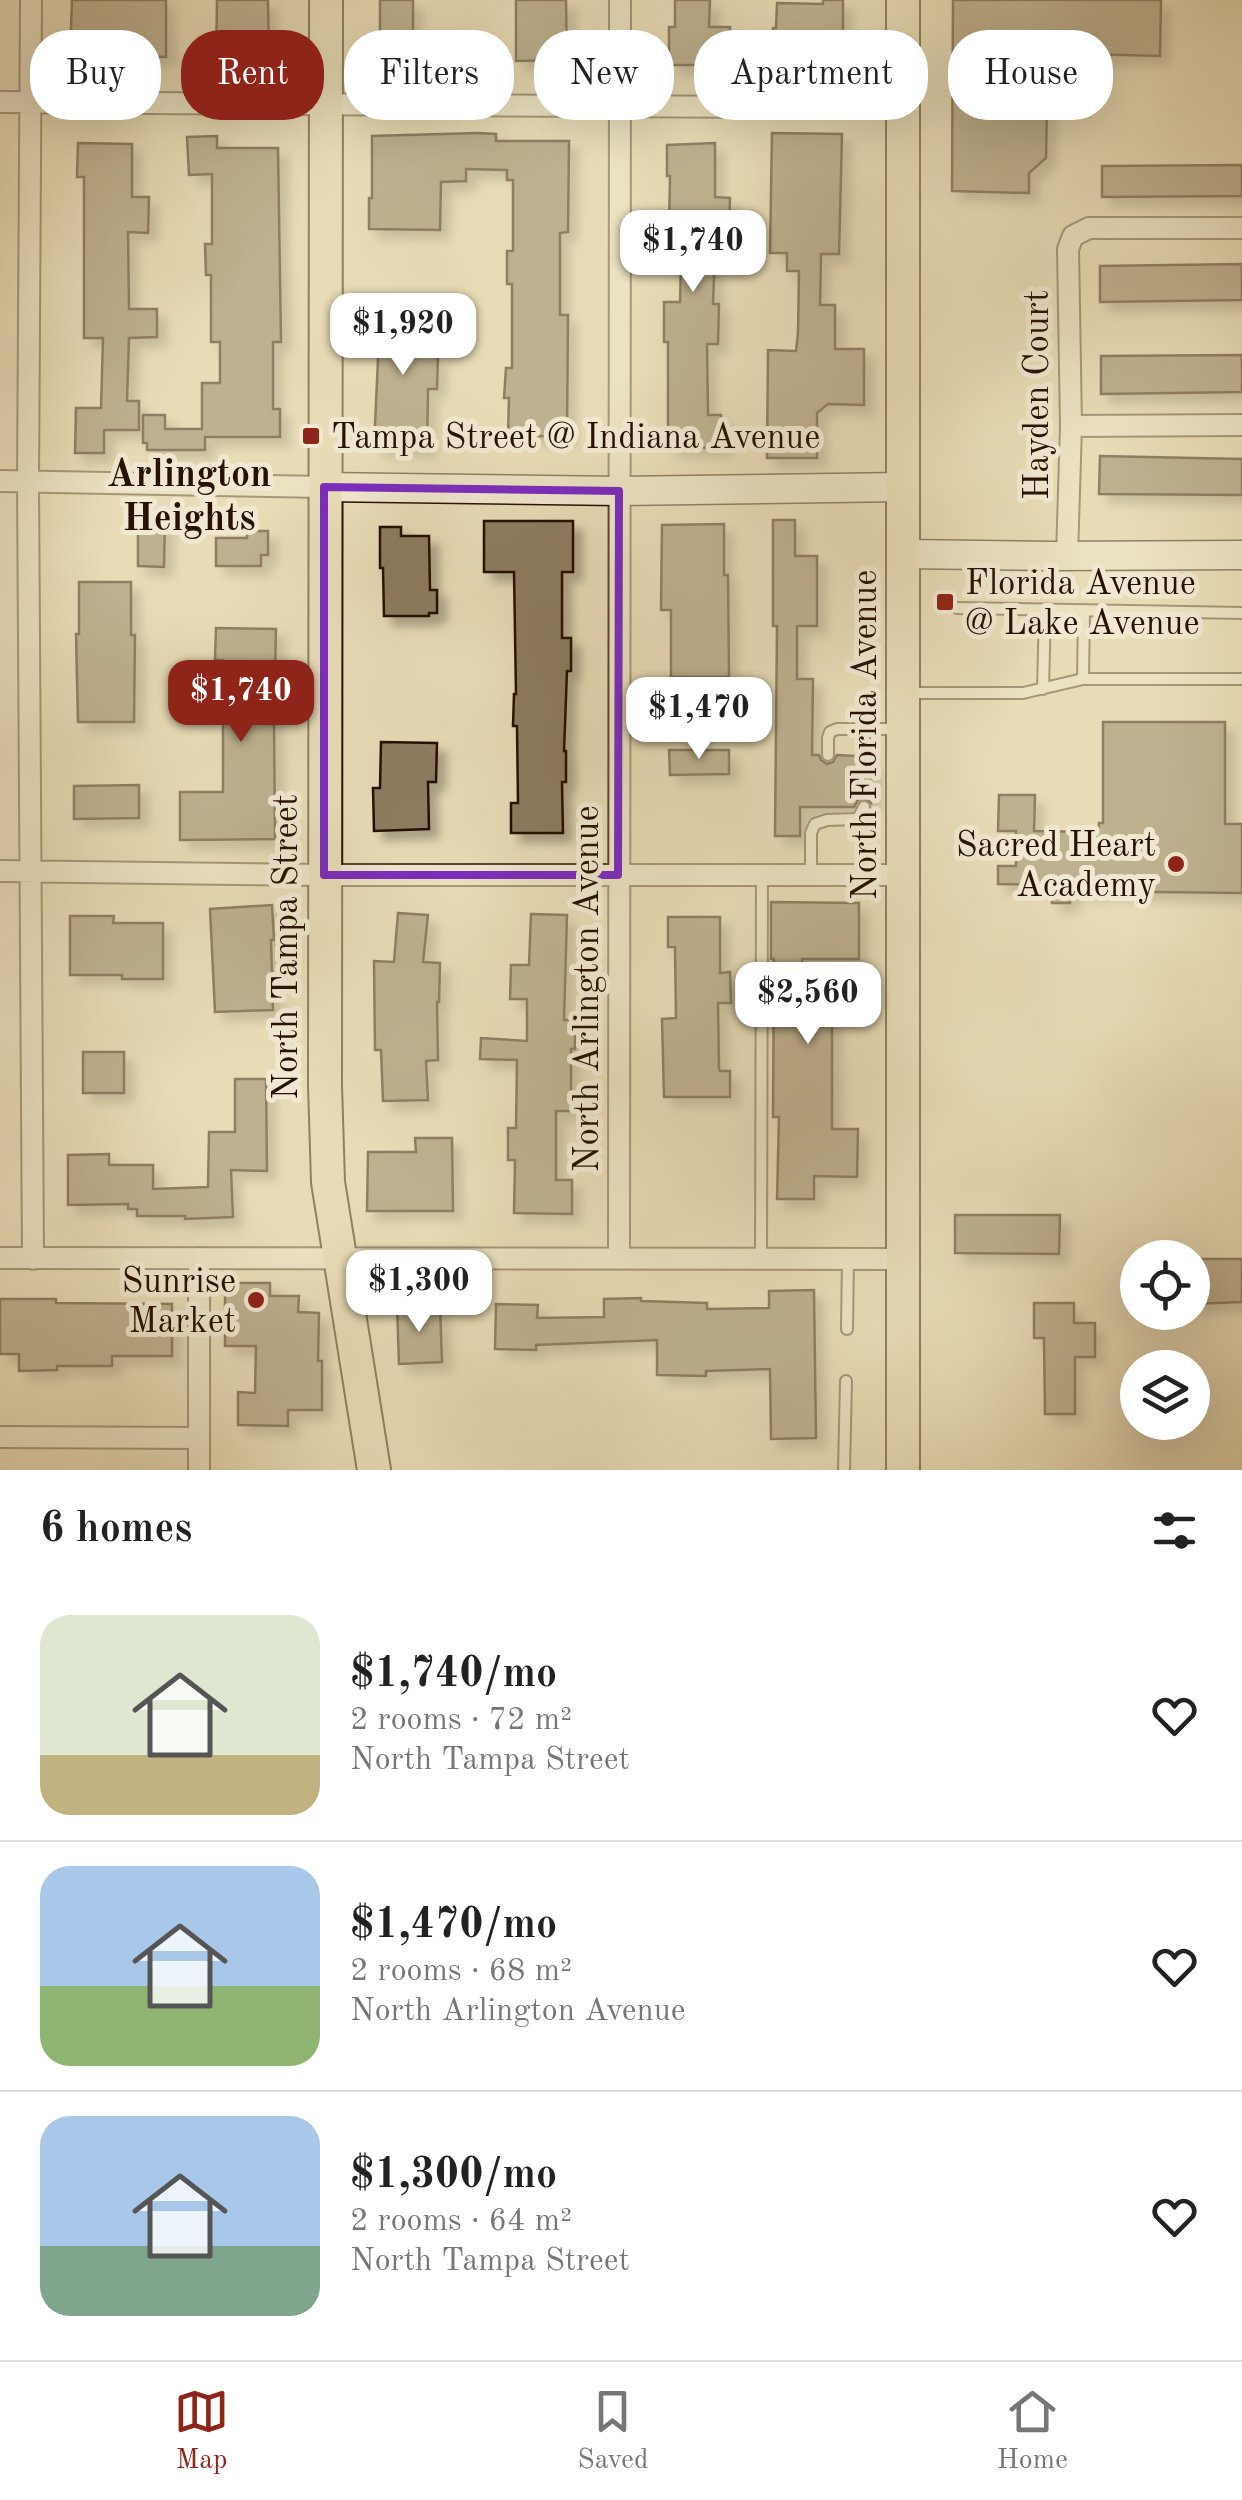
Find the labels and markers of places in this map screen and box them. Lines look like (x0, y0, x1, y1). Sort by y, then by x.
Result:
pin: $1,740 (612, 210, 774, 295)
pin: $1,920 (322, 293, 484, 378)
place label: Tampa Street @ Indiana Avenue (331, 421, 820, 456)
marker: Tampa Street @ Indiana Avenue (300, 425, 322, 447)
place label: Florida Avenue @ Lake Avenue (965, 567, 1200, 642)
marker: Florida Avenue @ Lake Avenue (934, 591, 956, 613)
pin: $1,740 (160, 660, 322, 745)
pin: $1,470 (618, 677, 780, 762)
place label: Sacred Heart Academy (956, 829, 1156, 904)
marker: Sacred Heart Academy (1165, 853, 1187, 875)
pin: $2,560 (727, 962, 889, 1047)
pin: $1,300 (338, 1250, 500, 1335)
place label: Sunrise Market (122, 1265, 236, 1340)
marker: Sunrise Market (245, 1289, 267, 1311)

